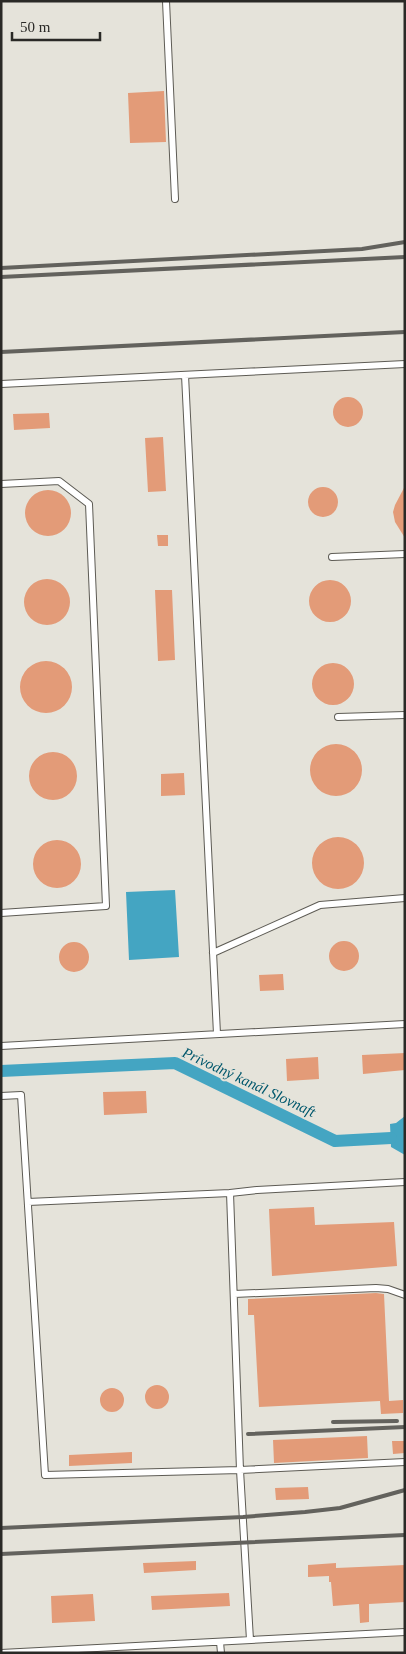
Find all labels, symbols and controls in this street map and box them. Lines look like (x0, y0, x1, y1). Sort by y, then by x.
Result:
scale bar (12, 10, 100, 42)
text: 50 m (20, 19, 51, 35)
water label: Prívodný kanál Slovnaft (179, 1044, 319, 1120)

